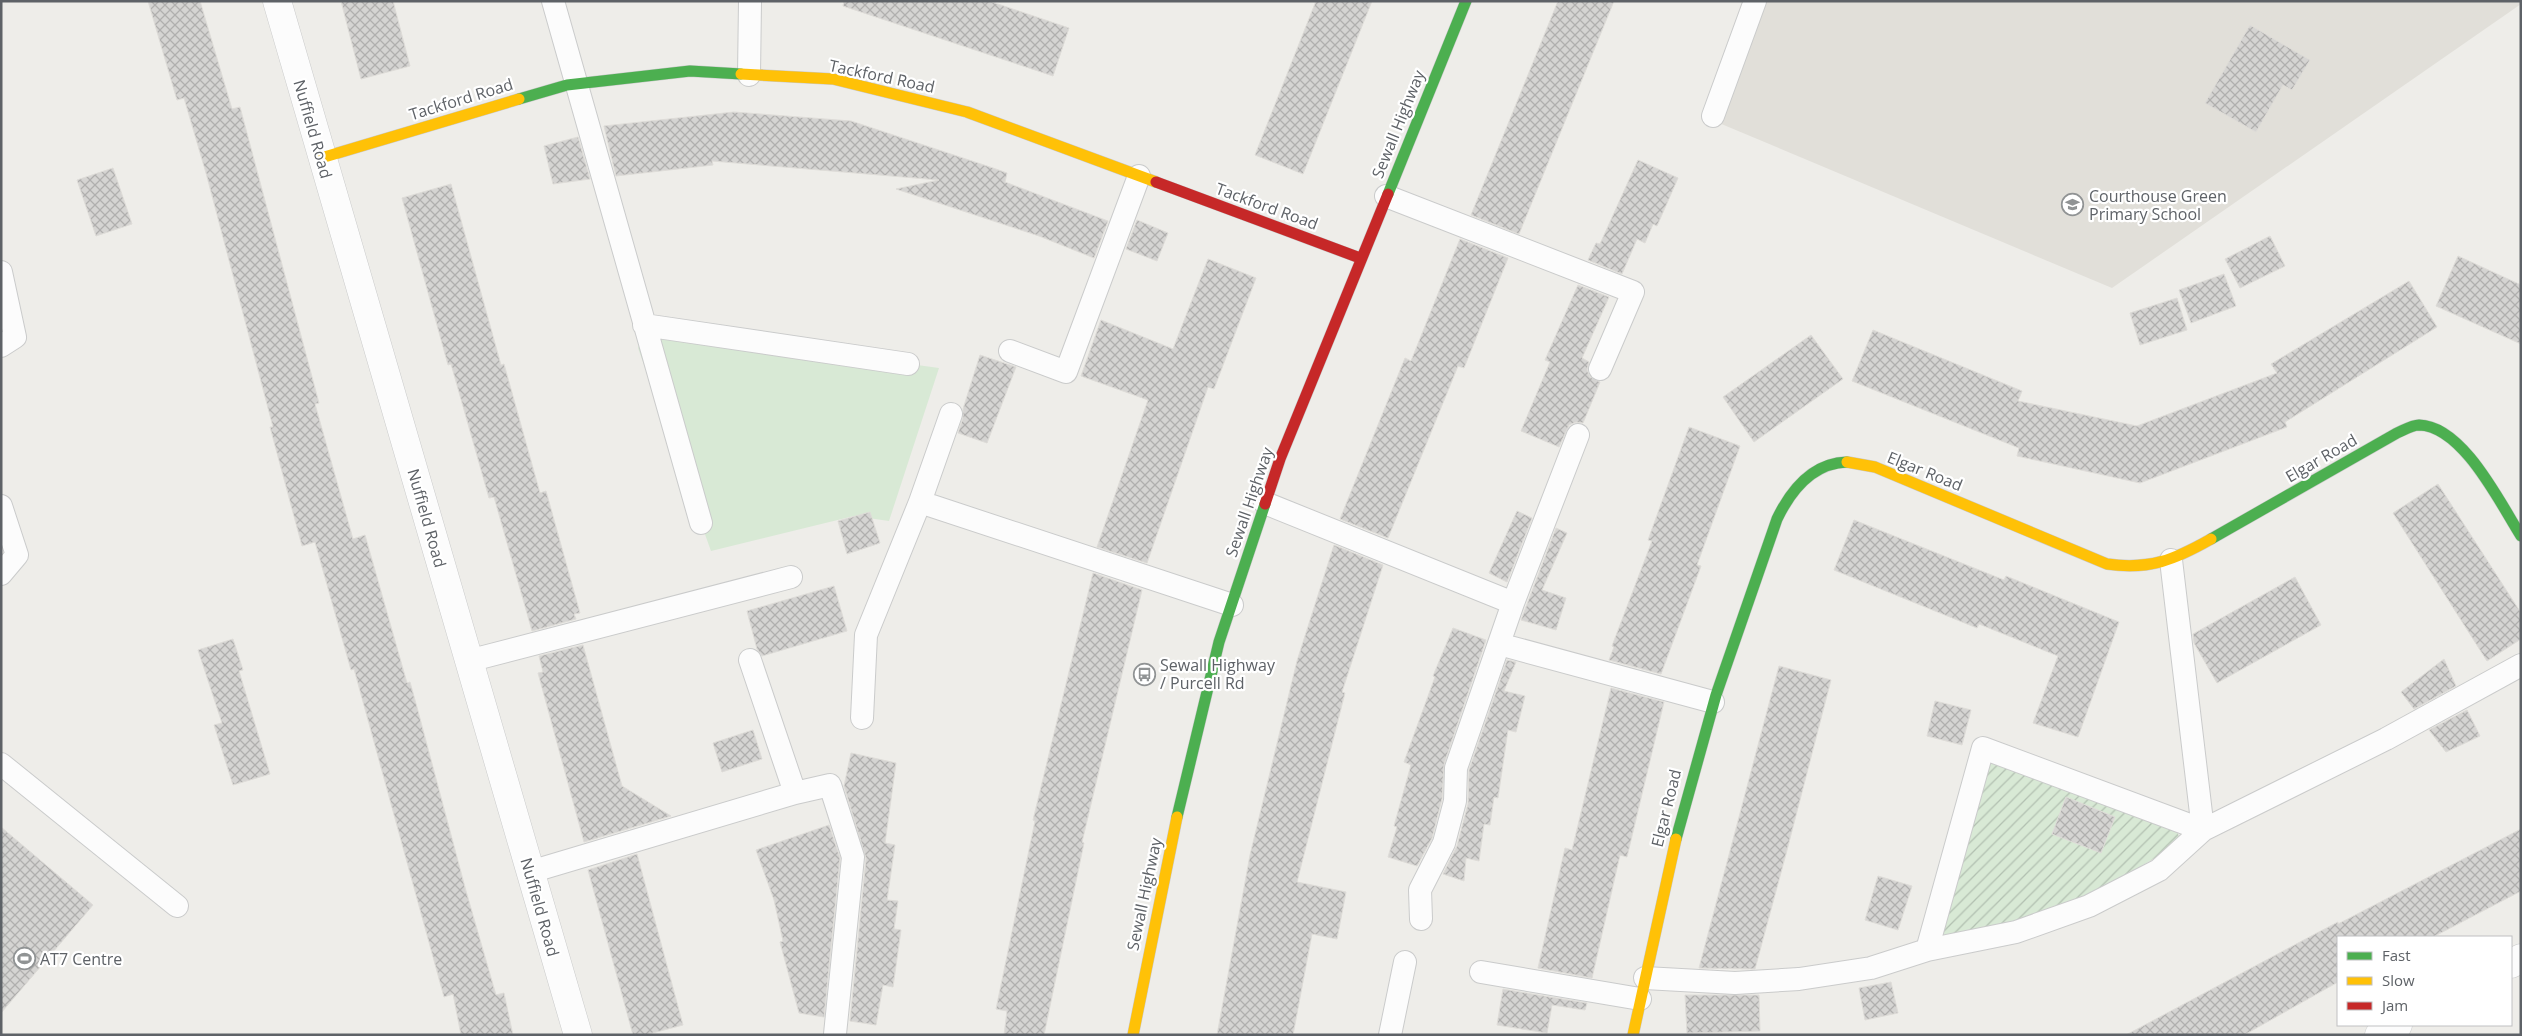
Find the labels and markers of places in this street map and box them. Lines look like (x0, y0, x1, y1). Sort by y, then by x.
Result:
place label: Courthouse Green Primary School (2089, 185, 2227, 225)
school or university icon: Courthouse Green Primary School (2061, 193, 2085, 217)
place label: Sewall Highway / Purcell Rd (1160, 654, 1276, 694)
bus stop icon: Sewall Highway / Purcell Rd (1132, 662, 1156, 686)
sports icon: AT7 Centre (12, 947, 36, 971)
place label: AT7 Centre (40, 948, 122, 970)

